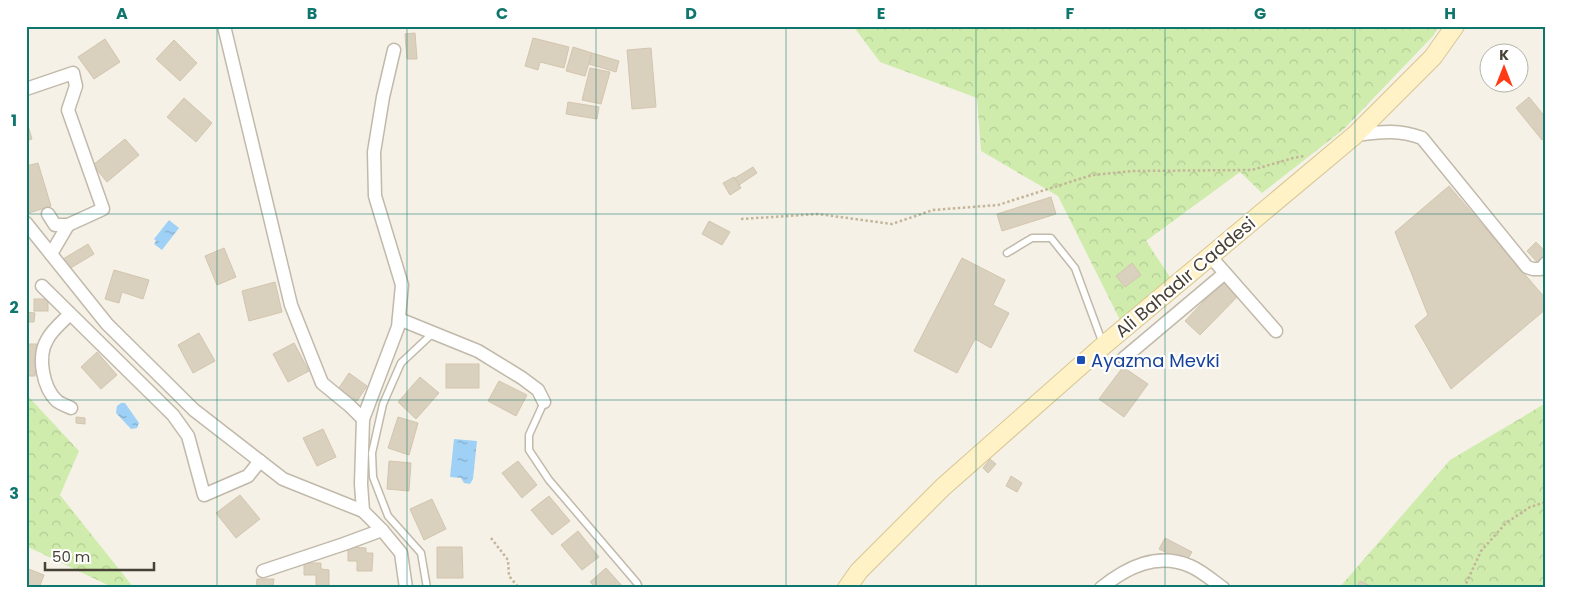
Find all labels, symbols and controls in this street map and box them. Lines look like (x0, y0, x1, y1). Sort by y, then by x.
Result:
text: A (116, 2, 128, 25)
text: B (307, 2, 317, 25)
text: C (496, 2, 508, 25)
text: D (685, 2, 697, 25)
text: E (877, 2, 885, 25)
text: F (1066, 2, 1075, 25)
text: G (1254, 2, 1266, 25)
text: H (1444, 2, 1456, 25)
north arrow (1480, 42, 1530, 92)
text: K (1499, 45, 1509, 65)
text: 1 (11, 109, 17, 132)
street label: Ali Bahadır Caddesi (1109, 211, 1261, 343)
text: 2 (9, 296, 19, 319)
place label: Ayazma Mevki (1091, 348, 1220, 373)
marker: Ayazma Mevki (1075, 354, 1087, 366)
text: 3 (9, 482, 19, 505)
scale bar (45, 539, 154, 571)
text: 50 m (52, 546, 90, 567)

